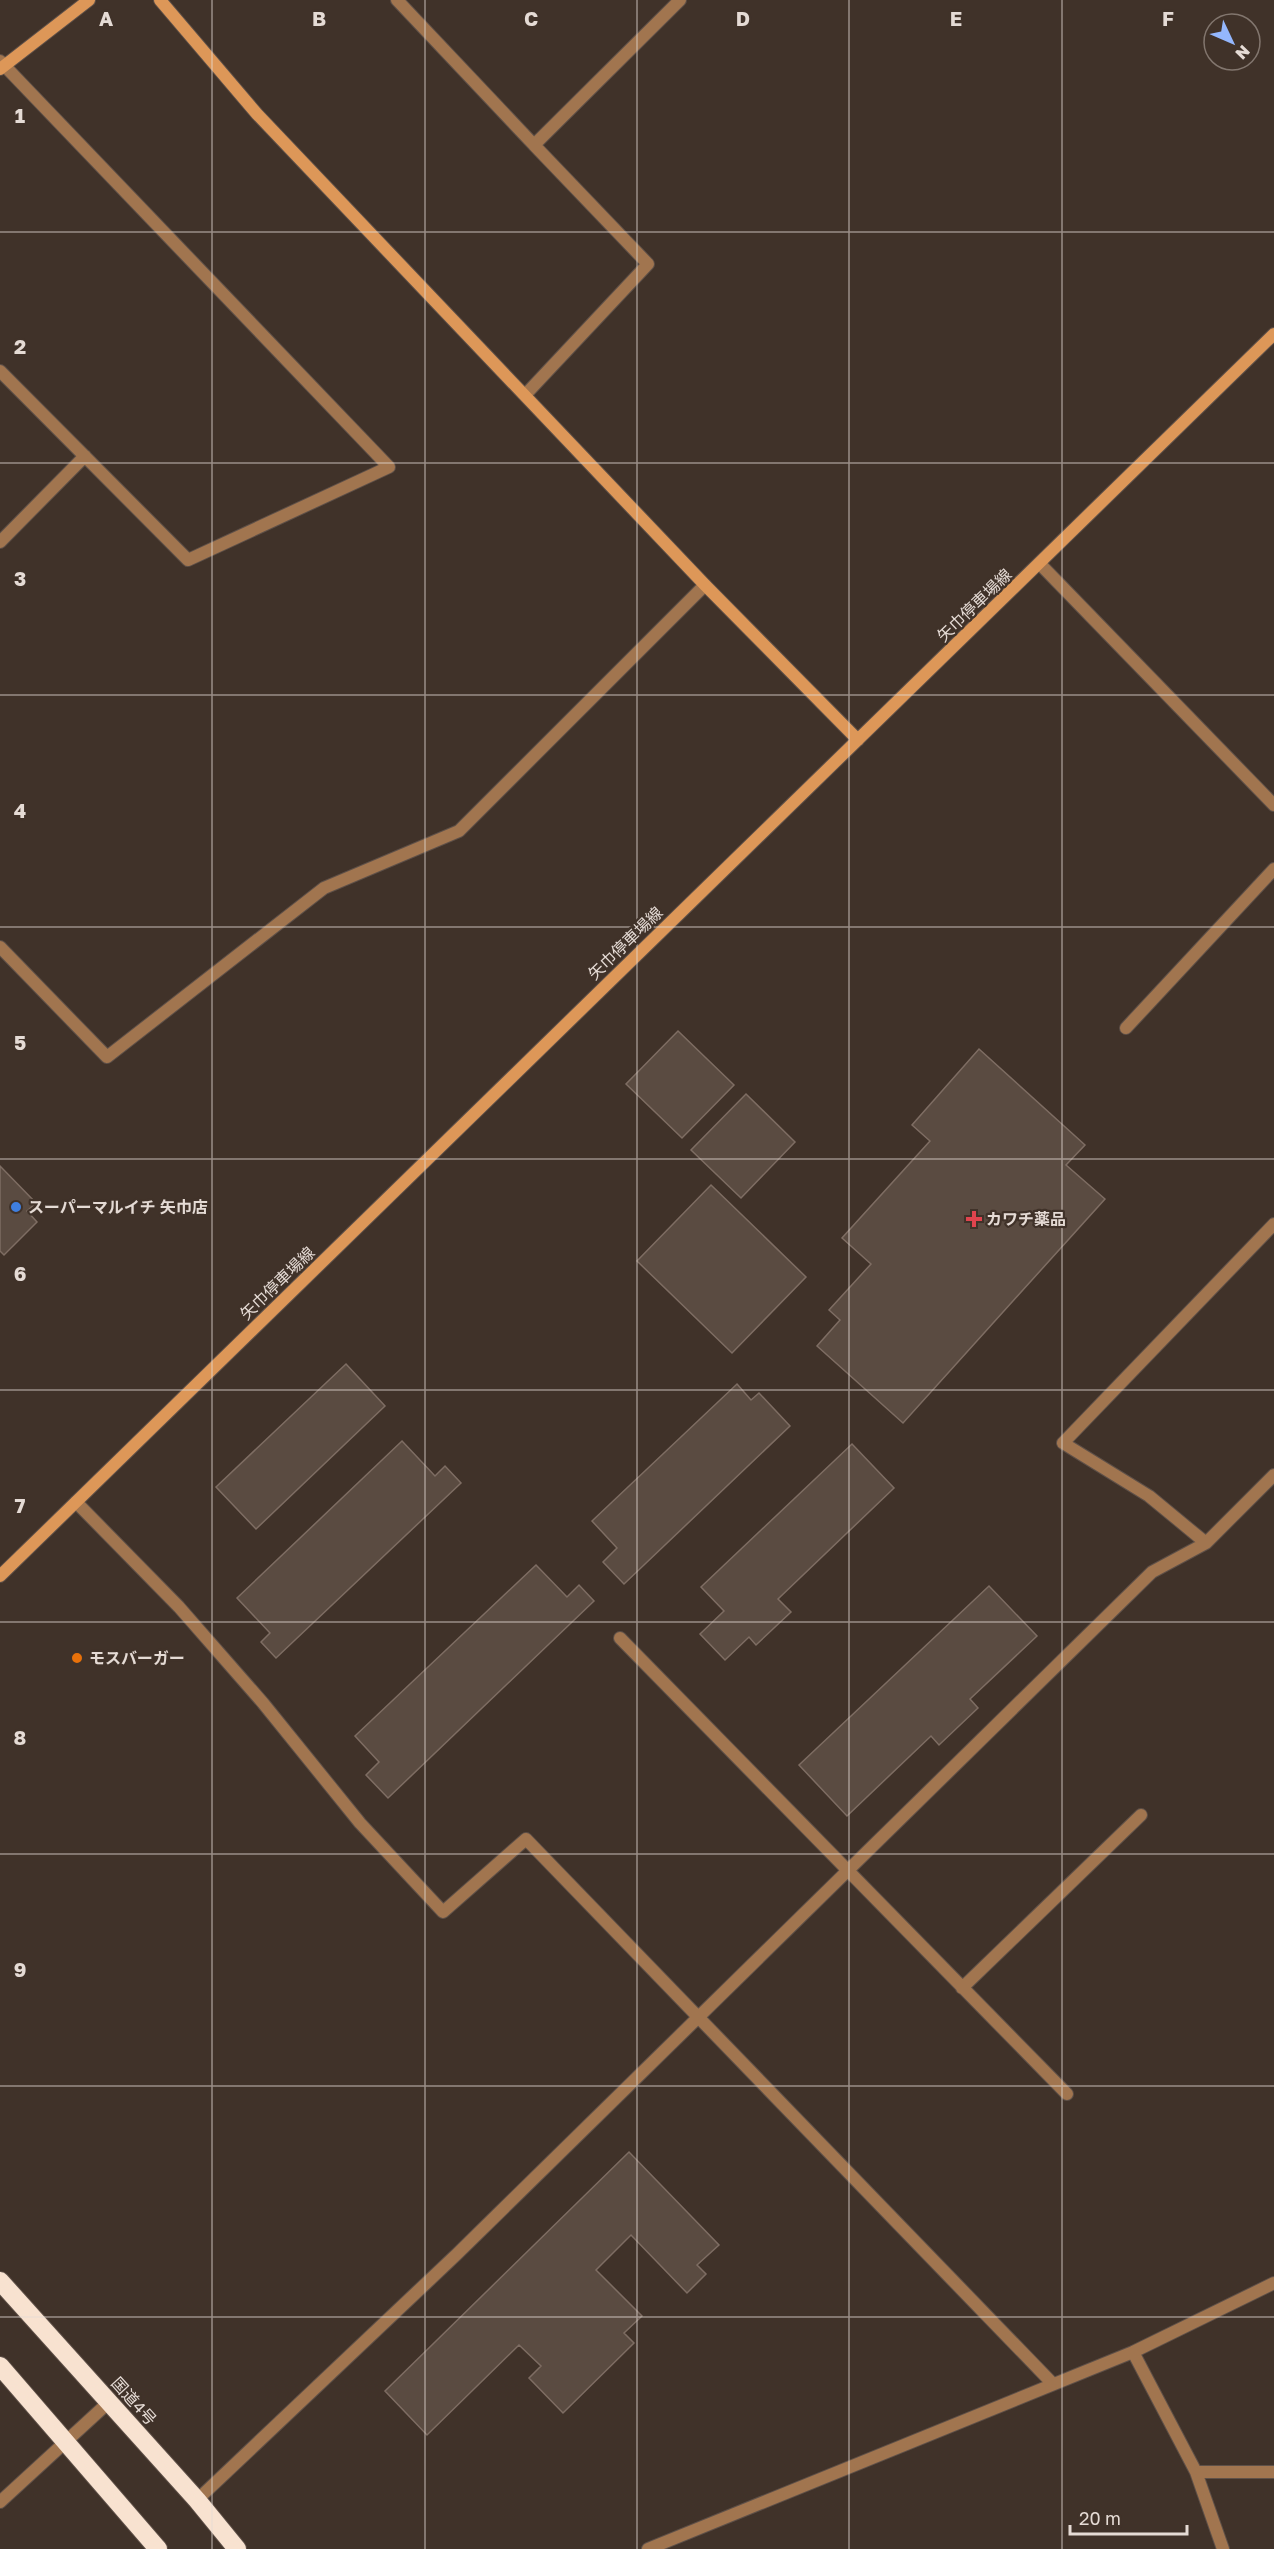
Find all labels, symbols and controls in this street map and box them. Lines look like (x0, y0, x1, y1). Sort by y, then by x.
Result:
text: A (99, 6, 113, 30)
text: B (312, 6, 326, 30)
text: C (524, 6, 538, 30)
text: D (736, 6, 750, 30)
text: E (950, 6, 962, 30)
text: F (1162, 6, 1174, 30)
north arrow (1202, 12, 1262, 72)
text: N (1231, 41, 1254, 64)
text: 1 (15, 103, 25, 127)
text: 2 (14, 334, 26, 358)
street label: 矢巾停車場線 (933, 564, 1015, 646)
text: 3 (14, 566, 26, 590)
text: 4 (14, 798, 26, 822)
street label: 矢巾停車場線 (584, 902, 666, 984)
text: 5 (14, 1030, 26, 1054)
place label: スーパーマルイチ 矢巾店 (28, 1197, 208, 1217)
marker: スーパーマルイチ 矢巾店 (9, 1200, 23, 1214)
place label: カワチ薬品 (986, 1209, 1066, 1229)
marker: カワチ薬品 (967, 1212, 981, 1226)
street label: 矢巾停車場線 (236, 1242, 318, 1324)
text: 6 (14, 1261, 26, 1285)
text: 7 (15, 1493, 26, 1517)
place label: モスバーガー (89, 1648, 185, 1668)
marker: モスバーガー (70, 1651, 84, 1665)
text: 8 (14, 1725, 26, 1749)
text: 9 (14, 1957, 26, 1981)
street label: 国道4号 (107, 2373, 161, 2429)
scale bar (1070, 2498, 1187, 2536)
text: 20 m (1079, 2507, 1121, 2529)

